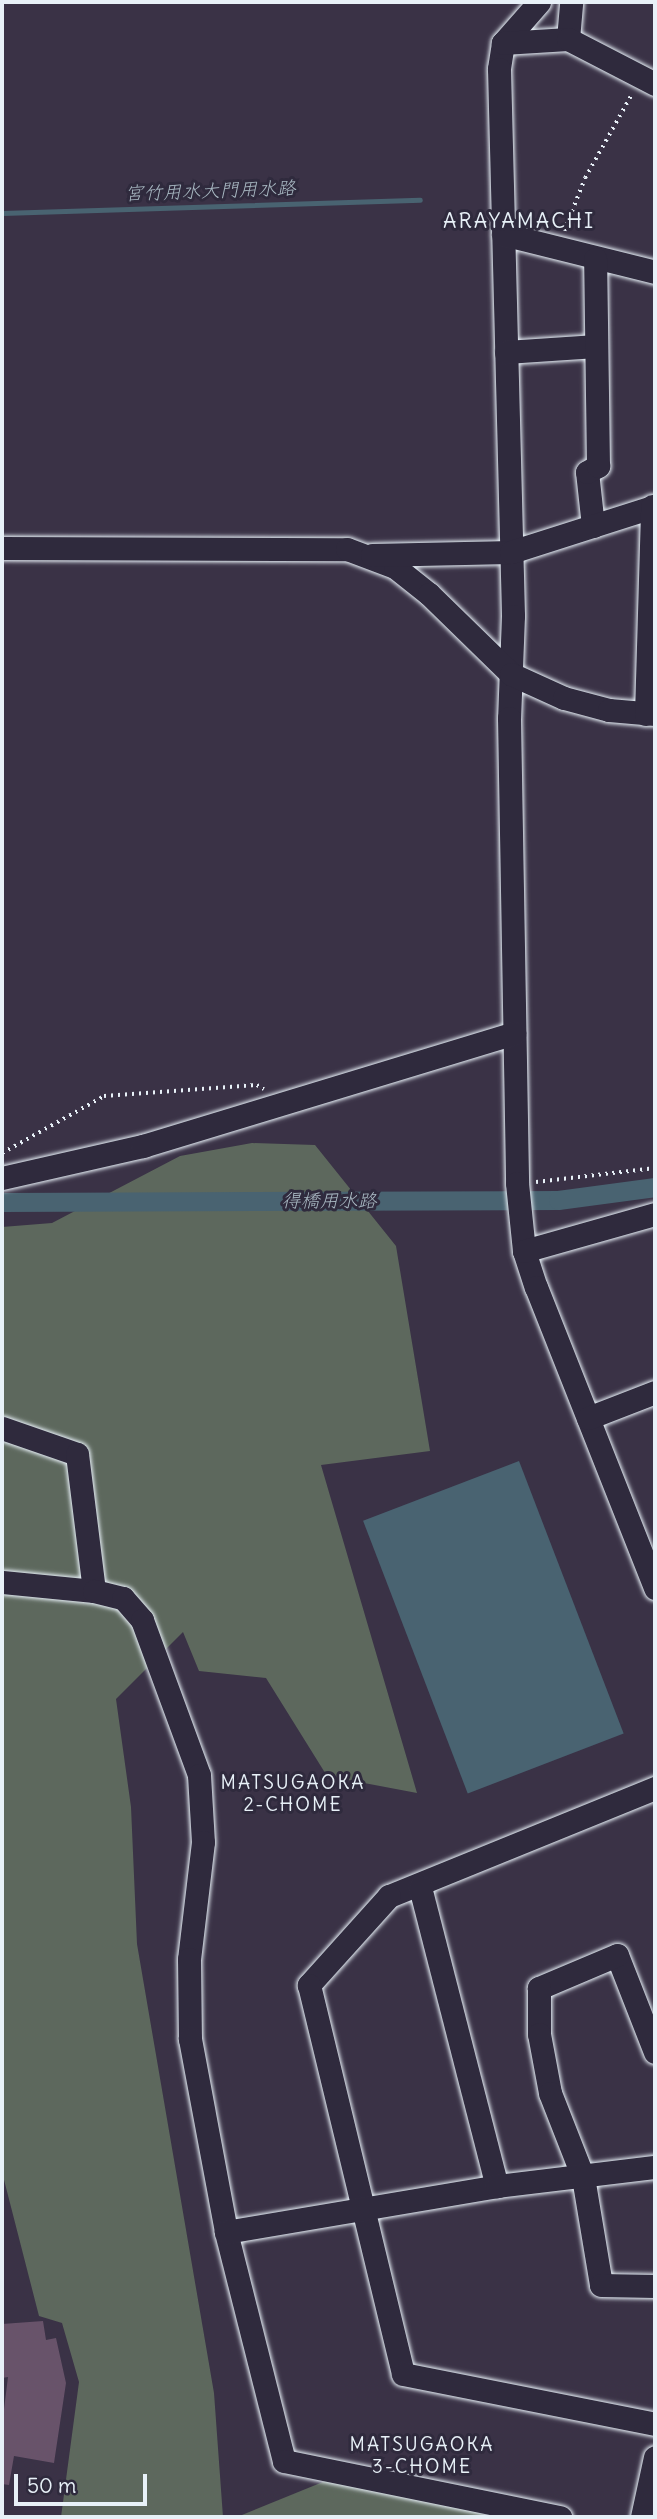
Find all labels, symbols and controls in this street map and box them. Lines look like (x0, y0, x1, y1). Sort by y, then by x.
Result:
water label: 宮竹用水大門用水路 (124, 177, 296, 205)
district label: ARAYAMACHI (444, 208, 594, 234)
water label: 得橋用水路 (282, 1190, 376, 1212)
district label: MATSUGAOKA 2-CHOME (222, 1772, 364, 1816)
district label: MATSUGAOKA 3-CHOME (351, 2434, 493, 2478)
scale bar (18, 2460, 150, 2504)
text: 50 m (27, 2472, 76, 2499)

